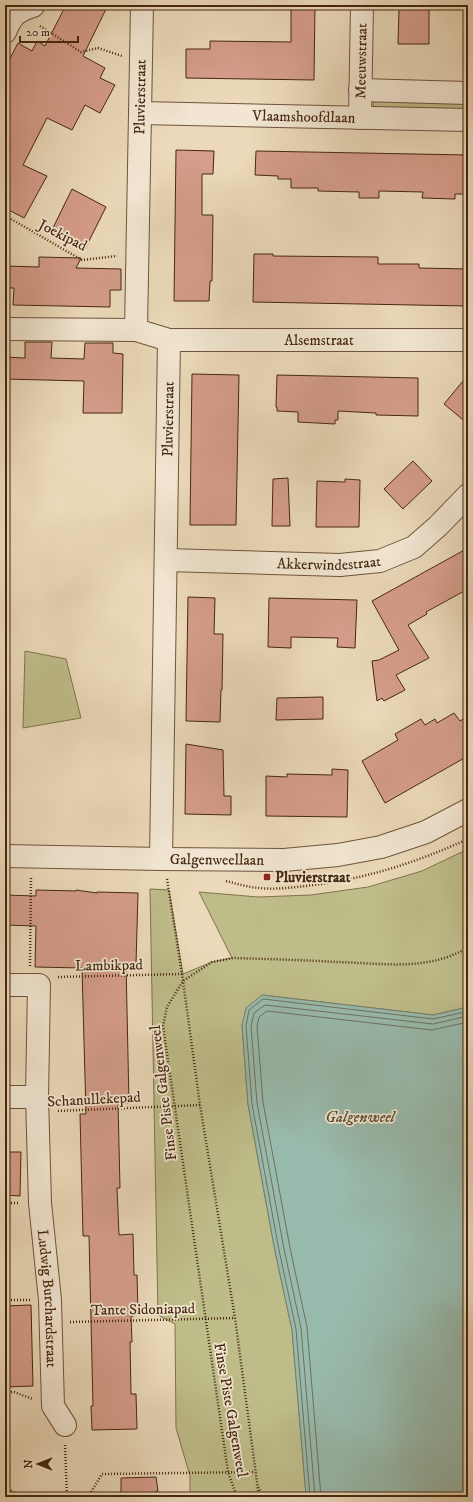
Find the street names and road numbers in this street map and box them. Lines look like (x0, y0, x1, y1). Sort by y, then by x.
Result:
street label: Meeuwstraat (351, 23, 372, 99)
street label: Pluvierstraat (130, 59, 151, 135)
street label: Vlaamshoofdlaan (251, 106, 356, 128)
street label: Joekipad (34, 214, 91, 256)
street label: Alsemstraat (284, 331, 354, 350)
street label: Pluvierstraat (158, 381, 179, 457)
street label: Akkerwindestraat (277, 552, 382, 575)
street label: Galgenweellaan (170, 850, 264, 870)
street label: Lambikpad (75, 955, 144, 976)
street label: Finse Piste Galgenweel (146, 1024, 181, 1162)
street label: Schanullekepad (47, 1088, 142, 1111)
street label: Ludwig Burchardstraat (33, 1229, 61, 1368)
street label: Tante Sidoniapad (91, 1299, 196, 1320)
street label: Finse Piste Galgenweel (209, 1341, 252, 1479)

